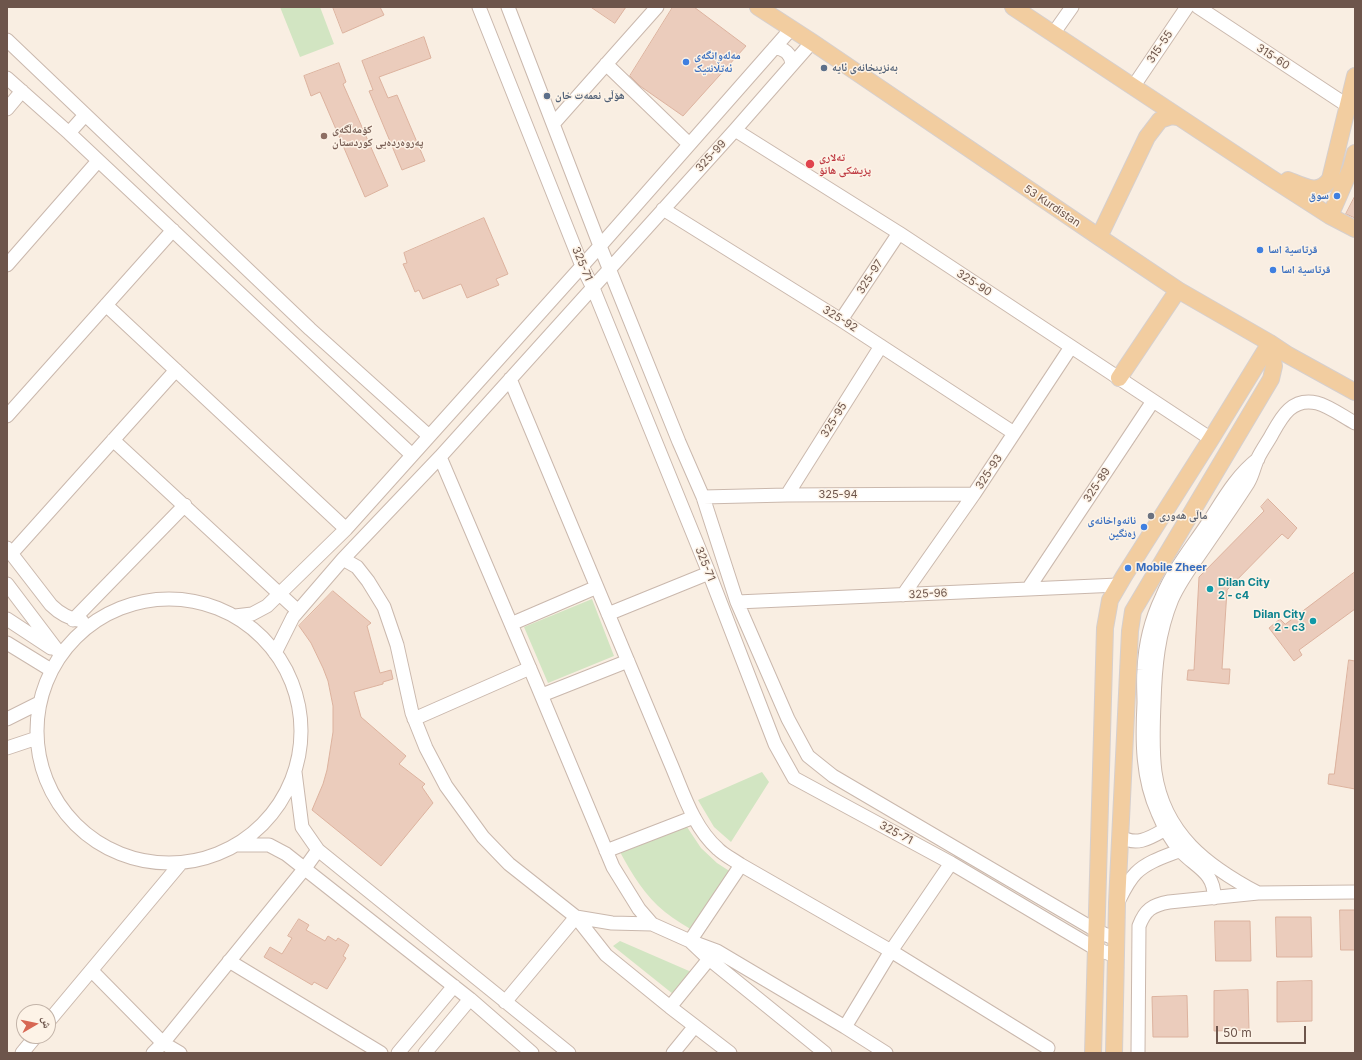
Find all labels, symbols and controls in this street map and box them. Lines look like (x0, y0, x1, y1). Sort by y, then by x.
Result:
street label: 315-55 (1144, 28, 1176, 66)
street label: 315-60 (1254, 41, 1292, 73)
place label: مەلەوانگەی ئەتڵانتیک (694, 49, 741, 75)
marker: مەلەوانگەی ئەتڵانتیک (681, 57, 691, 67)
place label: بەنزینخانەی ئایە (832, 61, 898, 75)
marker: بەنزینخانەی ئایە (819, 63, 829, 73)
place label: هۆڵی نعمەت خان (555, 89, 625, 103)
marker: هۆڵی نعمەت خان (542, 91, 552, 101)
place label: كۆمەڵگەی پەروەردەیی كوردستان (332, 123, 423, 149)
marker: كۆمەڵگەی پەروەردەیی كوردستان (319, 131, 329, 141)
street label: 325-99 (693, 137, 729, 175)
place label: تەلاری پزیشکی هانۆ (819, 151, 871, 177)
marker: تەلاری پزیشکی هانۆ (804, 158, 816, 170)
street label: 53 Kurdistan (1021, 182, 1083, 230)
place label: سوق (1309, 189, 1329, 203)
marker: سوق (1332, 191, 1342, 201)
place label: قرتاسية اسا (1268, 243, 1317, 257)
street label: 325-71 (569, 245, 595, 283)
marker: قرتاسية اسا (1255, 245, 1265, 255)
street label: 325-97 (854, 257, 886, 297)
place label: قرتاسیة اسا (1281, 263, 1330, 277)
marker: قرتاسیة اسا (1268, 265, 1278, 275)
street label: 325-90 (954, 267, 994, 299)
street label: 325-92 (820, 303, 860, 335)
street label: 325-95 (818, 400, 850, 440)
street label: 325-93 (973, 452, 1005, 492)
street label: 325-89 (1081, 465, 1113, 505)
street label: 325-94 (818, 488, 858, 502)
place label: ماڵی هەوری (1159, 509, 1207, 523)
marker: ماڵی هەوری (1146, 511, 1156, 521)
place label: نانەواخانەی زەنگین (1088, 514, 1136, 540)
marker: نانەواخانەی زەنگین (1139, 522, 1149, 532)
street label: 325-71 (692, 545, 718, 583)
place label: Mobile Zheer (1136, 561, 1207, 575)
marker: Mobile Zheer (1123, 563, 1133, 573)
place label: Dilan City 2 - c4 (1218, 576, 1270, 602)
marker: Dilan City 2 - c4 (1205, 584, 1215, 594)
street label: 325-96 (908, 586, 948, 602)
place label: Dilan City 2 - c3 (1253, 608, 1305, 634)
marker: Dilan City 2 - c3 (1308, 616, 1318, 626)
street label: 325-71 (877, 819, 915, 847)
north arrow (16, 1004, 56, 1044)
text: ش (39, 1015, 55, 1029)
scale bar (1218, 1018, 1308, 1044)
text: 50 m (1223, 1025, 1252, 1040)

